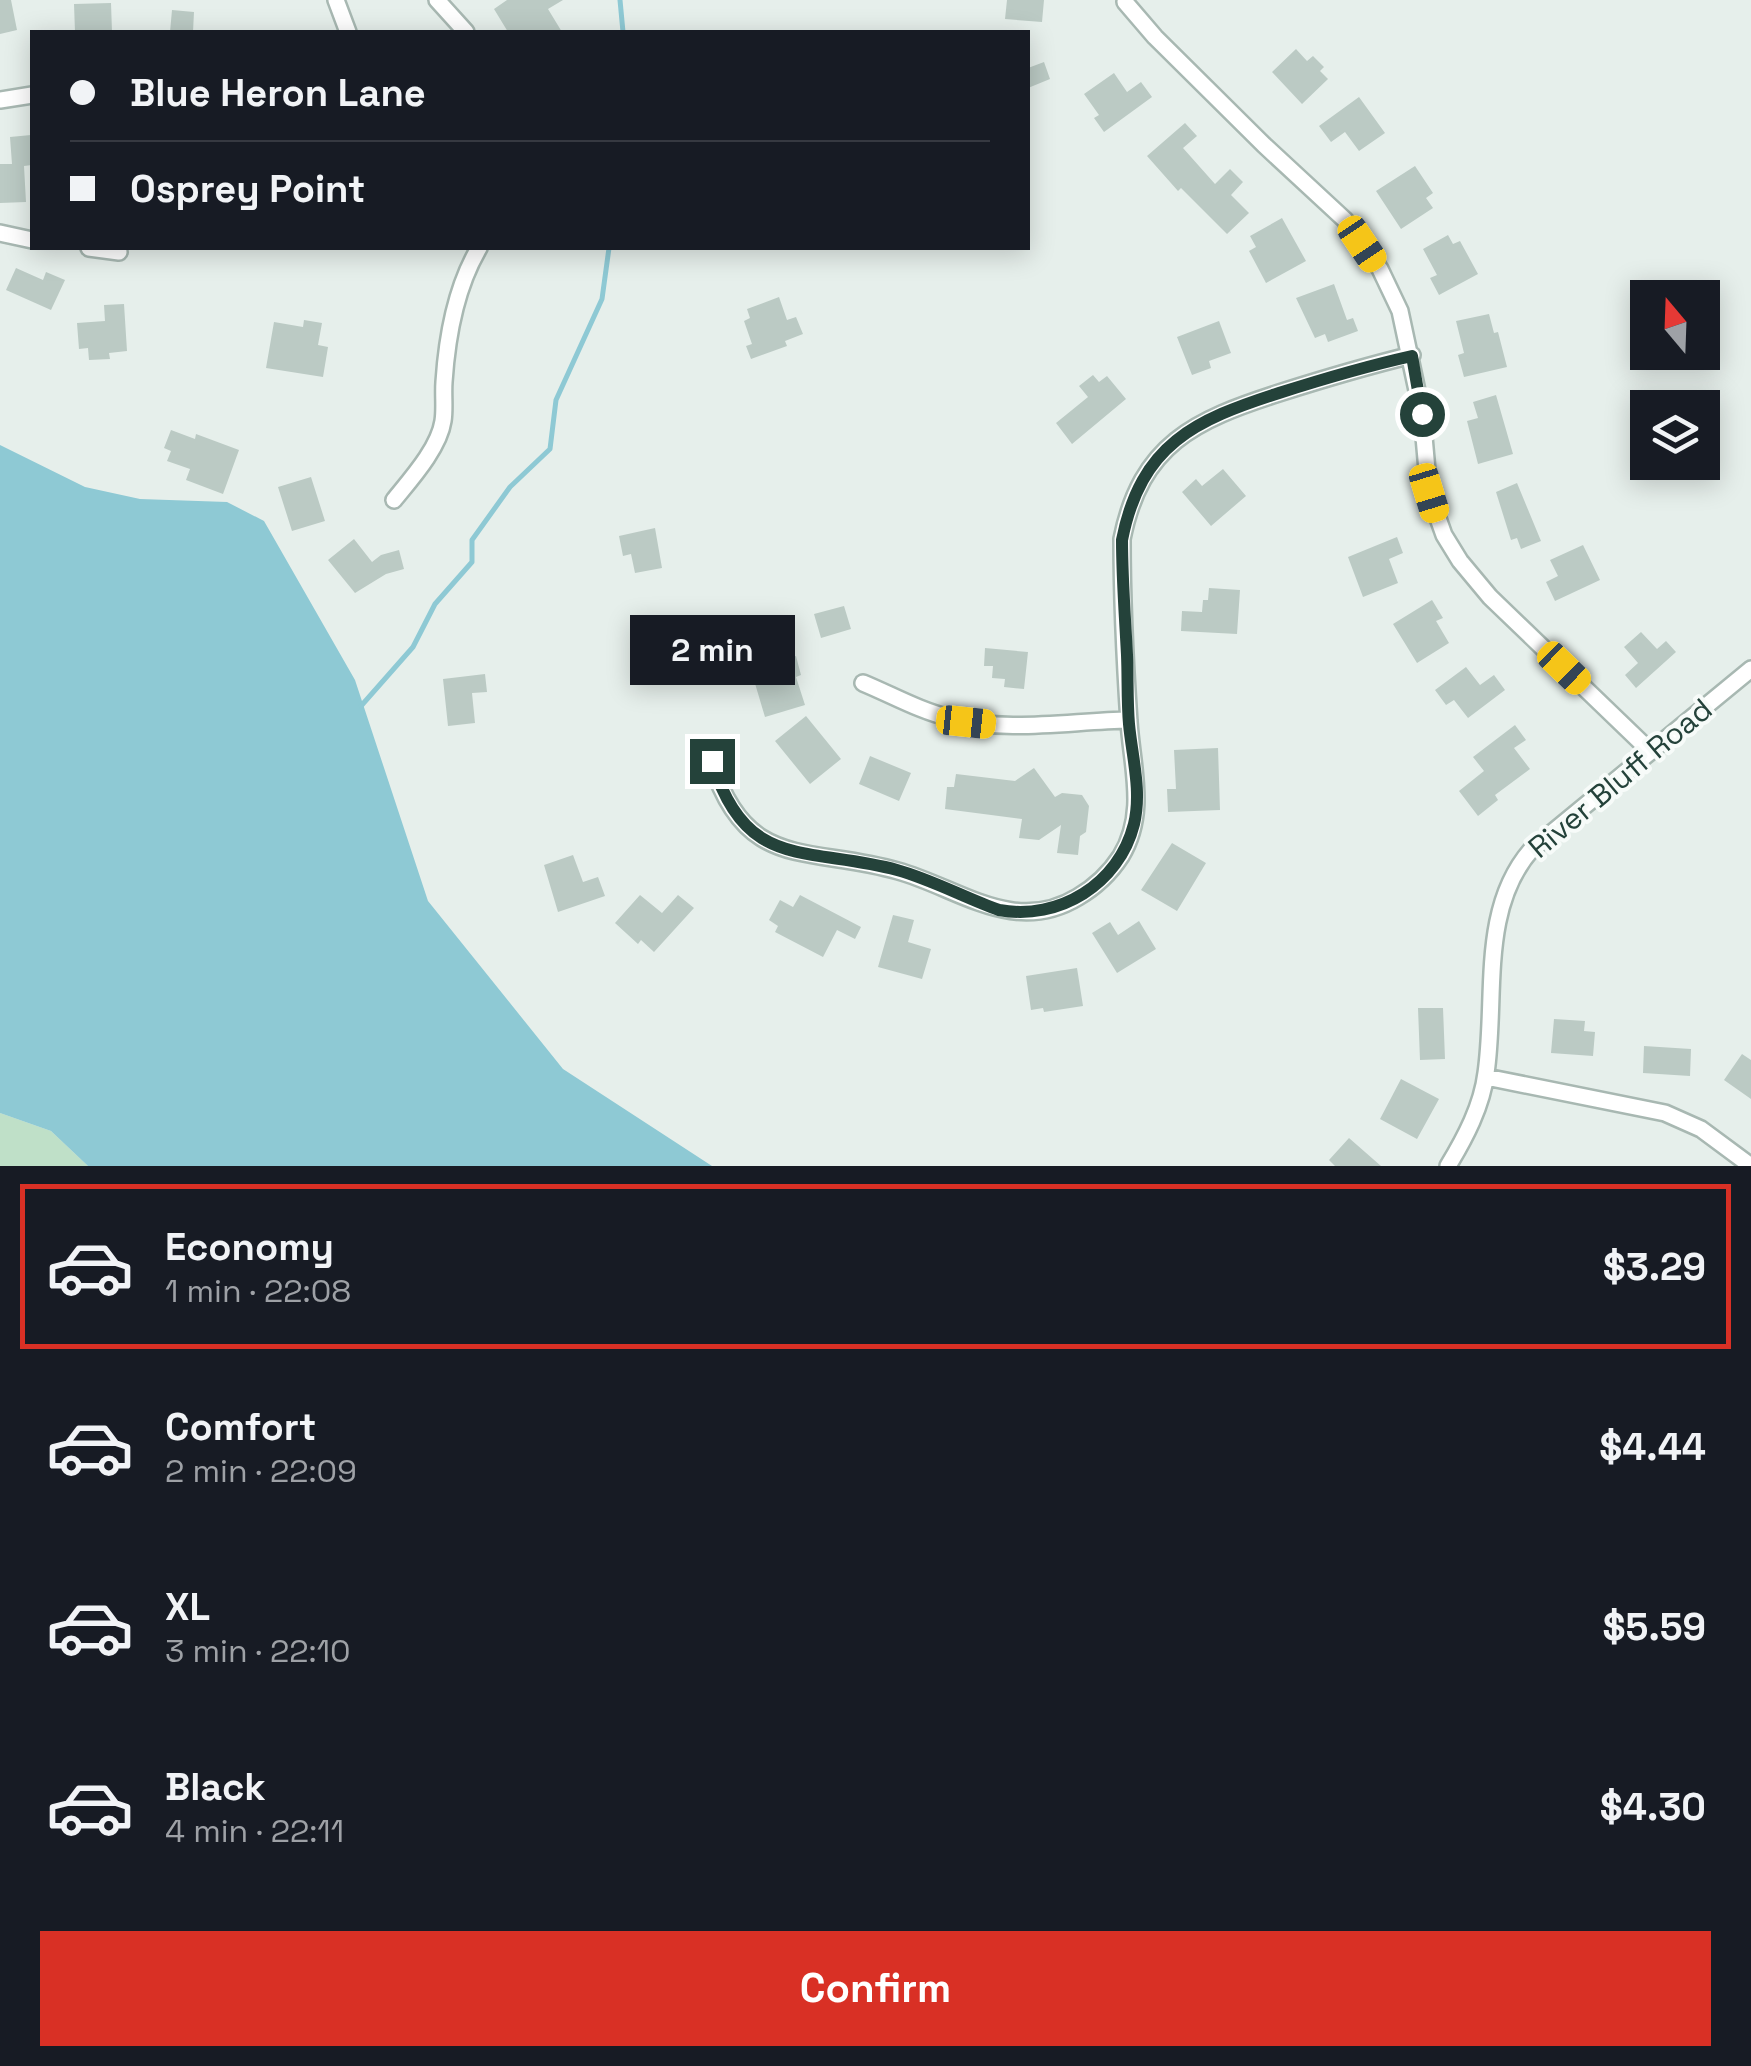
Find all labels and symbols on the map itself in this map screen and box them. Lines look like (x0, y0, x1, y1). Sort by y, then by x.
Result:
car (1333, 211, 1391, 277)
north arrow (1630, 280, 1720, 370)
route start (1400, 392, 1445, 437)
car (1406, 460, 1452, 526)
callout: 2 min (630, 616, 794, 686)
car (1532, 636, 1596, 700)
street label: River Bluff Road (1520, 690, 1720, 866)
car (935, 704, 997, 740)
route end (690, 739, 735, 784)

